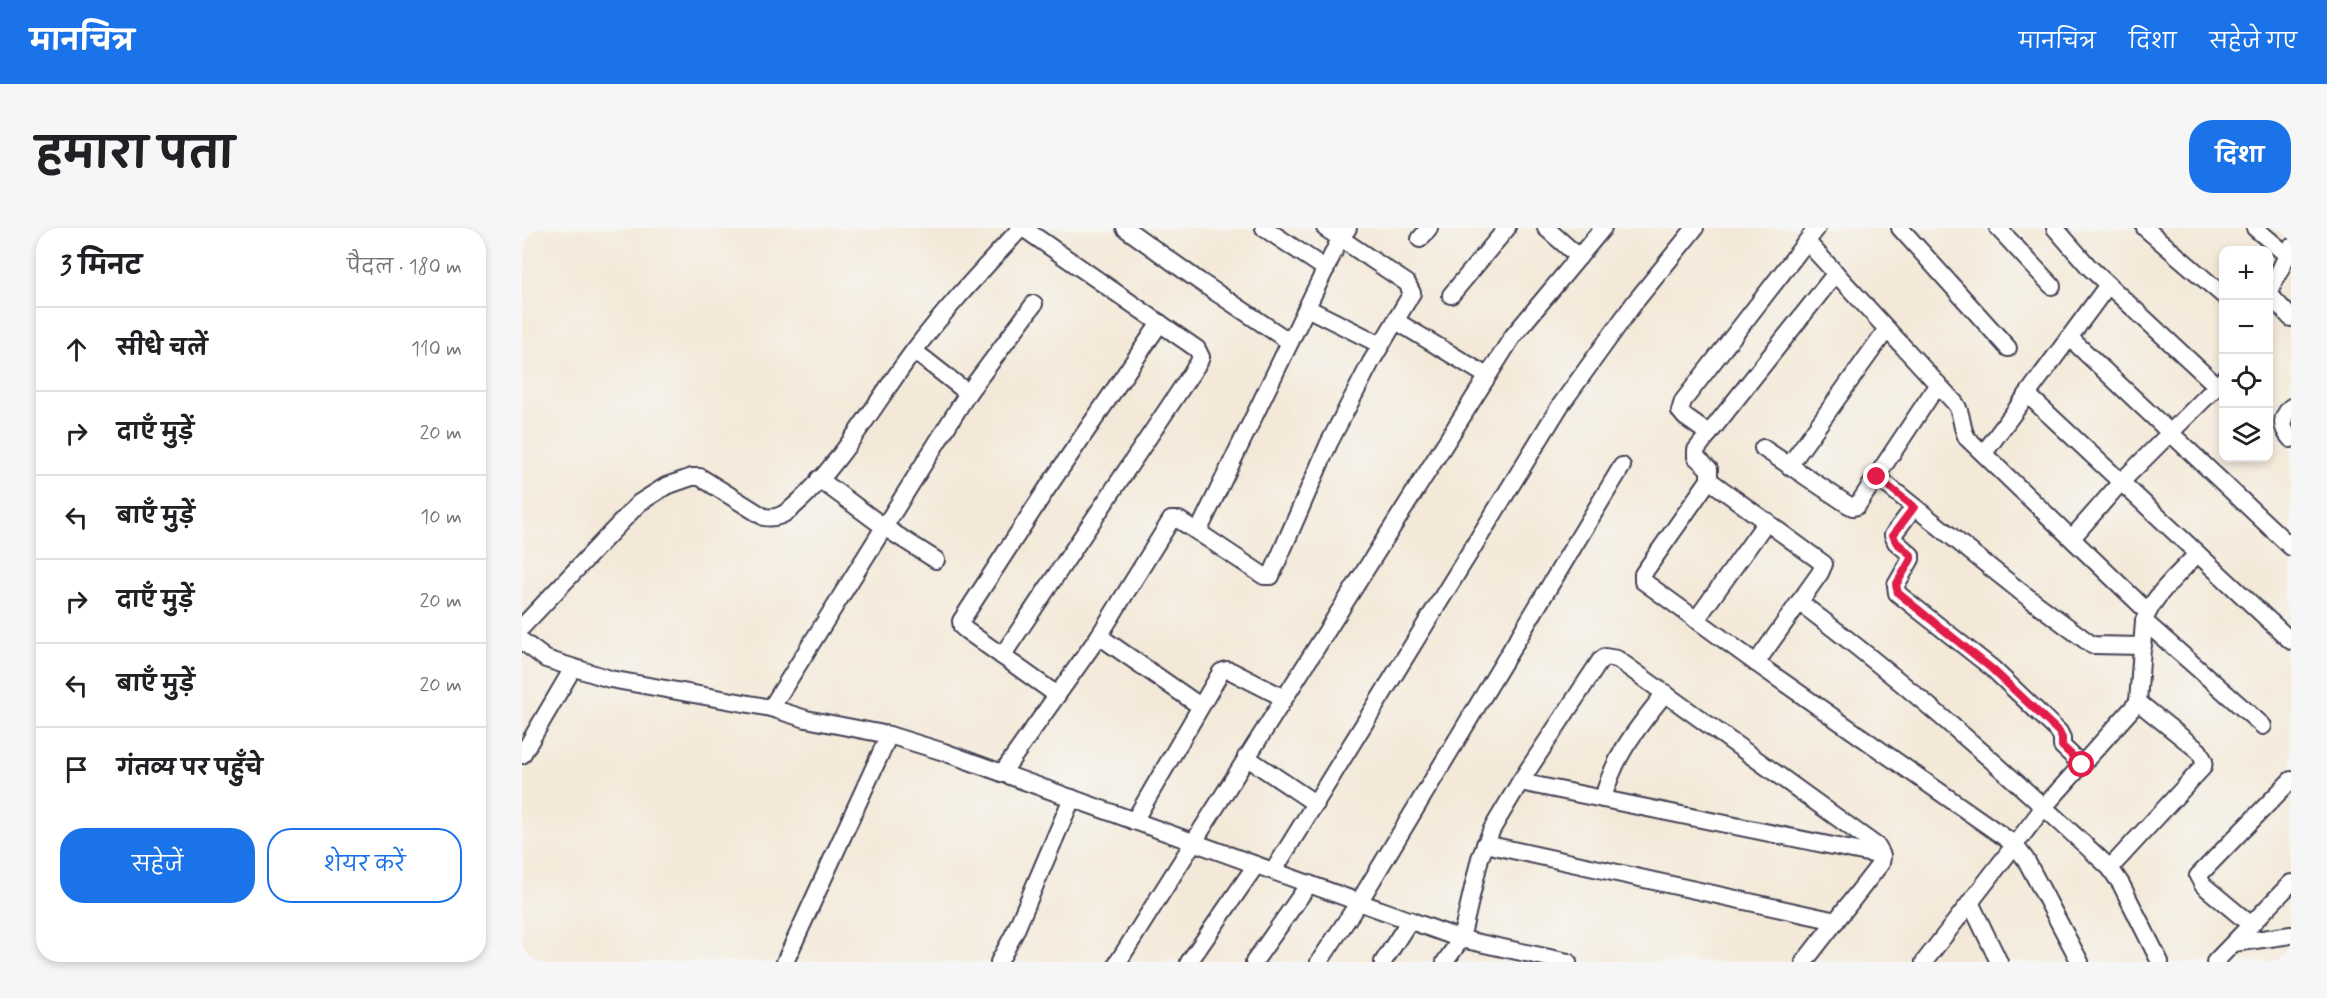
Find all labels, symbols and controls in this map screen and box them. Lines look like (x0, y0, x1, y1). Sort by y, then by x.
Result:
text: मानचित्र (30, 24, 134, 61)
text: मानचित्र (2019, 28, 2096, 56)
text: दिशा (2129, 28, 2176, 56)
text: सहेजे गए (2209, 28, 2297, 56)
button: दिशा (2189, 120, 2291, 193)
text: हमारा पता (36, 128, 234, 183)
map controls (2219, 246, 2273, 462)
button: + (2219, 246, 2273, 300)
text: 3 मिनट (60, 250, 142, 284)
text: पैदल · 180 m (347, 254, 462, 281)
button: − (2219, 300, 2273, 354)
icon: ahead (60, 333, 93, 366)
text: सीधे चलें (117, 335, 207, 363)
text: 110 m (411, 336, 462, 363)
button: locate (2219, 354, 2273, 408)
button: layers (2219, 408, 2273, 462)
icon: right (60, 417, 93, 450)
text: दाएँ मुड़ें (117, 419, 194, 447)
text: 20 m (419, 420, 462, 447)
route end (1863, 463, 1889, 489)
icon: left (60, 501, 93, 534)
text: बाएँ मुड़ें (117, 503, 195, 531)
text: 10 m (420, 504, 462, 531)
icon: right (60, 585, 93, 618)
text: दाएँ मुड़ें (117, 587, 194, 615)
text: 20 m (419, 588, 462, 615)
icon: left (60, 669, 93, 702)
text: बाएँ मुड़ें (117, 671, 195, 699)
text: 20 m (419, 672, 462, 699)
route start (2068, 751, 2094, 777)
icon: arrive (60, 753, 93, 786)
text: गंतव्य पर पहुँचे (117, 755, 263, 783)
button: सहेजें (60, 828, 255, 903)
button: शेयर करें (267, 828, 462, 903)

